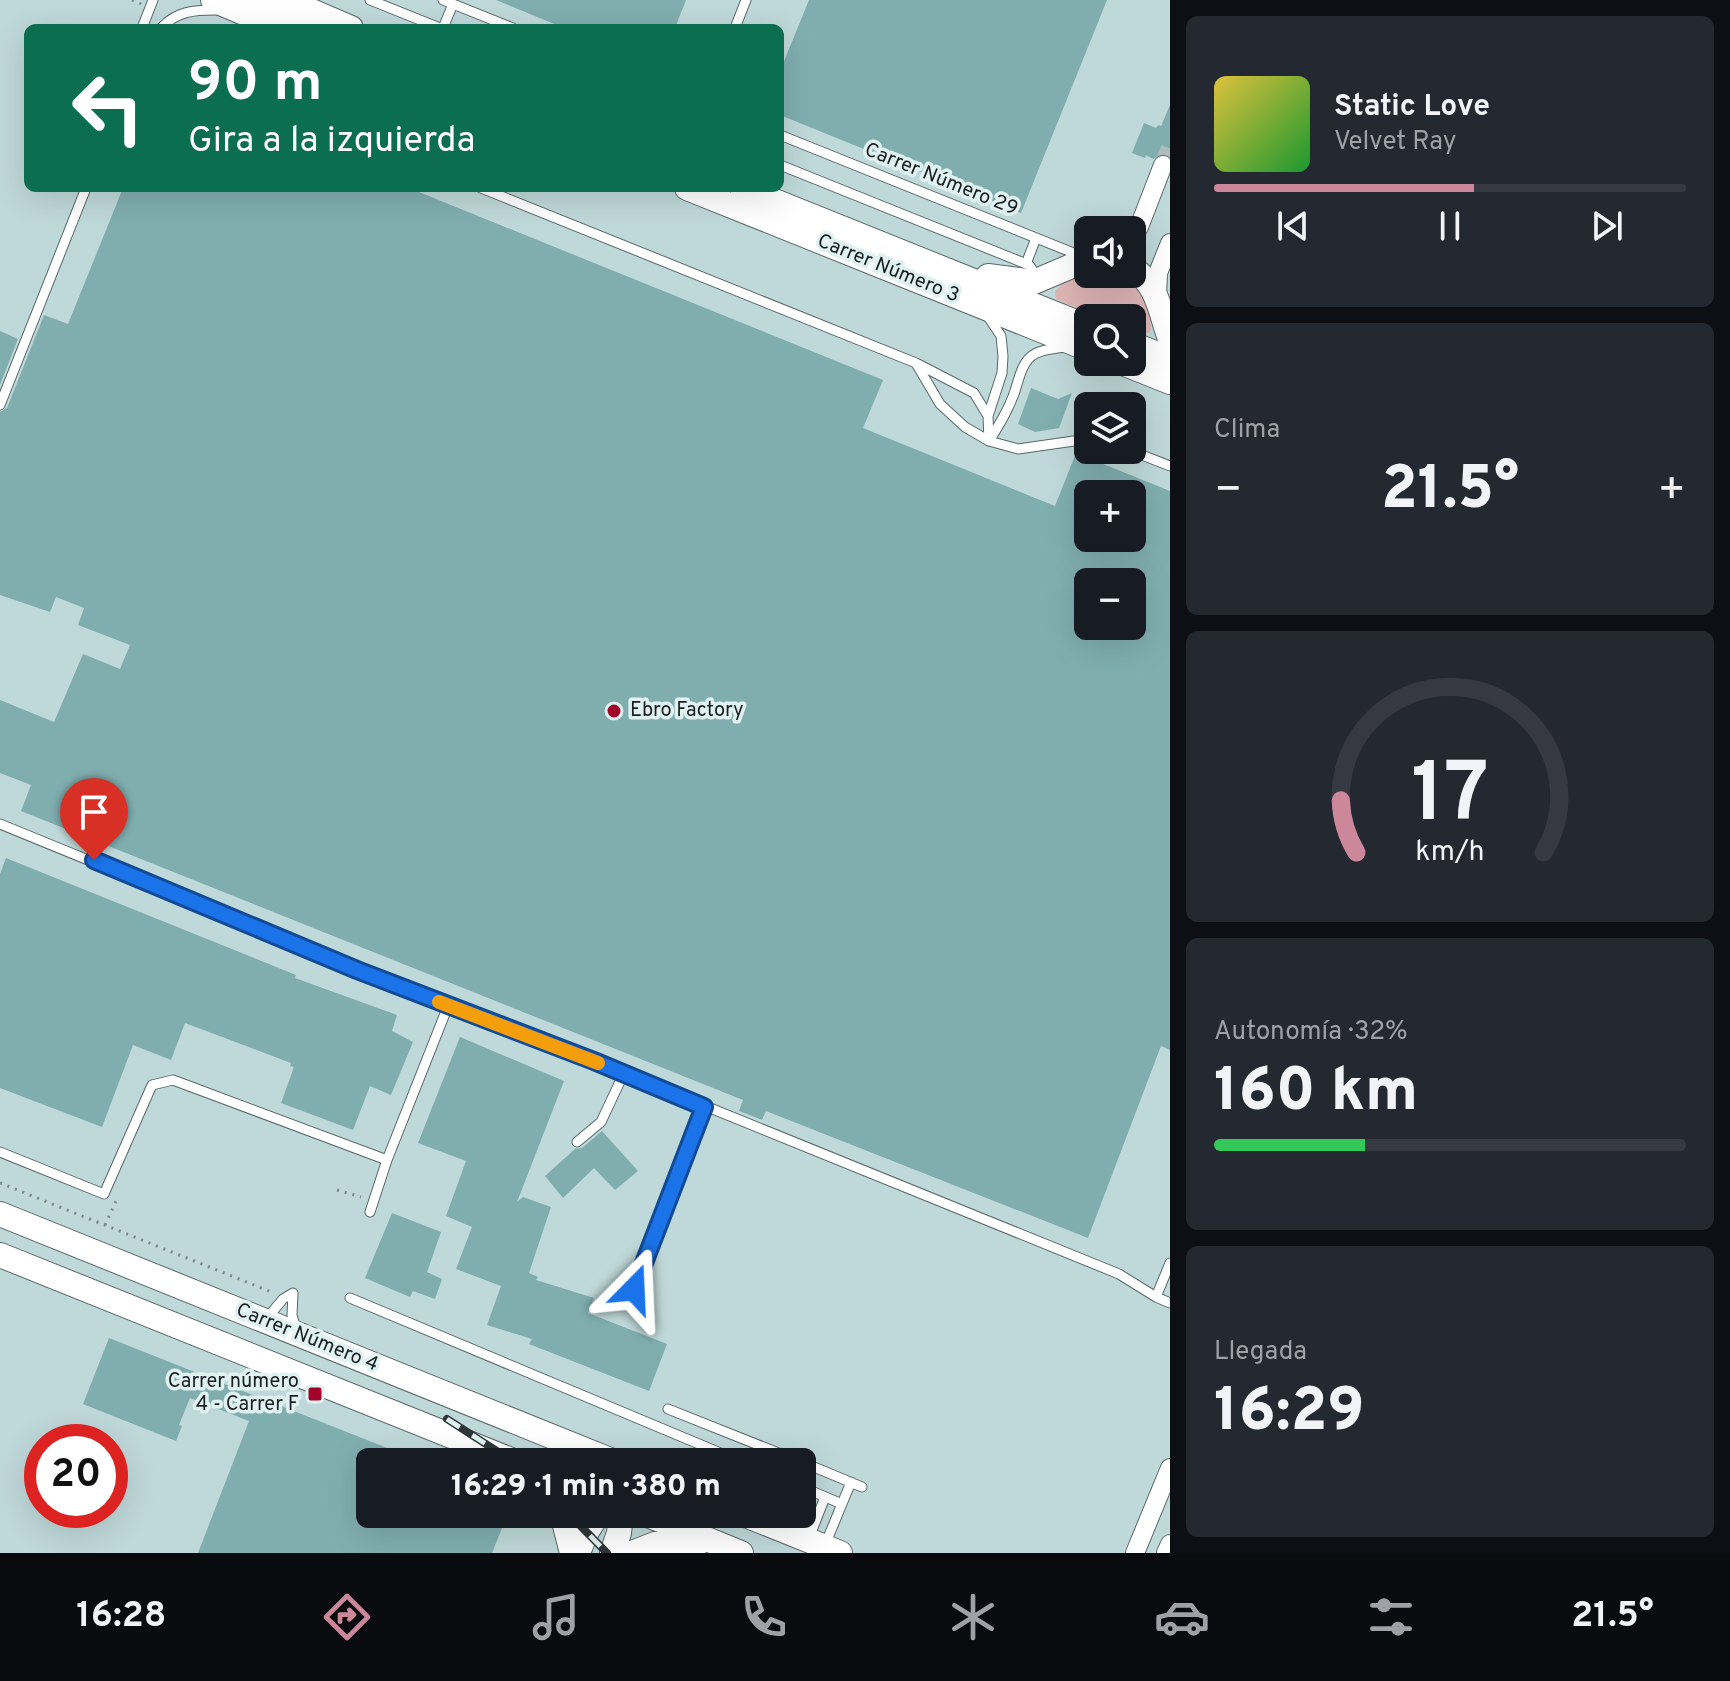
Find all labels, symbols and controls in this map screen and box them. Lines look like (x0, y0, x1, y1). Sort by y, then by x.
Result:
text: 90 m (188, 50, 323, 120)
icon: left (56, 56, 160, 160)
text: Static Love (1334, 89, 1490, 126)
text: Gira a la izquierda (188, 119, 475, 165)
text: Velvet Ray (1334, 126, 1457, 159)
street label: Carrer Número 29 (861, 137, 1021, 223)
icon: previous (1271, 204, 1315, 248)
icon: pause (1428, 204, 1472, 248)
icon: next (1585, 204, 1629, 248)
map controls (1074, 216, 1146, 640)
button: sound (1074, 216, 1146, 288)
street label: Carrer Número 3 (813, 229, 963, 309)
button: search (1074, 304, 1146, 376)
button: layers (1074, 392, 1146, 464)
text: Clima (1214, 414, 1280, 447)
text: 21.5° (1381, 454, 1519, 530)
text: − (1214, 464, 1242, 520)
text: + (1658, 464, 1686, 520)
button: + (1074, 480, 1146, 552)
button: − (1074, 568, 1146, 640)
place label: Ebro Factory (630, 698, 743, 724)
marker: Ebro Factory (605, 702, 623, 720)
text: 17 (1411, 745, 1489, 850)
pin (60, 778, 128, 860)
icon: arrive (72, 790, 116, 834)
text: km/h (1415, 835, 1485, 871)
text: Autonomía · 32% (1214, 1016, 1408, 1049)
text: 160 km (1214, 1056, 1418, 1132)
position arrow (592, 1247, 676, 1331)
street label: Carrer Número 4 (232, 1298, 382, 1378)
text: Llegada (1214, 1336, 1307, 1369)
place label: Carrer número 4 - Carrer F (168, 1369, 299, 1418)
text: 16:29 (1214, 1376, 1365, 1452)
marker: Carrer número 4 - Carrer F (306, 1385, 324, 1403)
speed limit sign: 20 (24, 1424, 128, 1528)
text: 16:29 · 1 min · 380 m (451, 1469, 721, 1506)
icon: directions (319, 1589, 375, 1645)
icon: music (528, 1589, 584, 1645)
icon: phone (736, 1589, 792, 1645)
icon: climate (945, 1589, 1001, 1645)
icon: car (1154, 1589, 1210, 1645)
icon: filters (1363, 1589, 1419, 1645)
text: 16:28 (76, 1594, 166, 1640)
text: 21.5° (1571, 1594, 1654, 1640)

